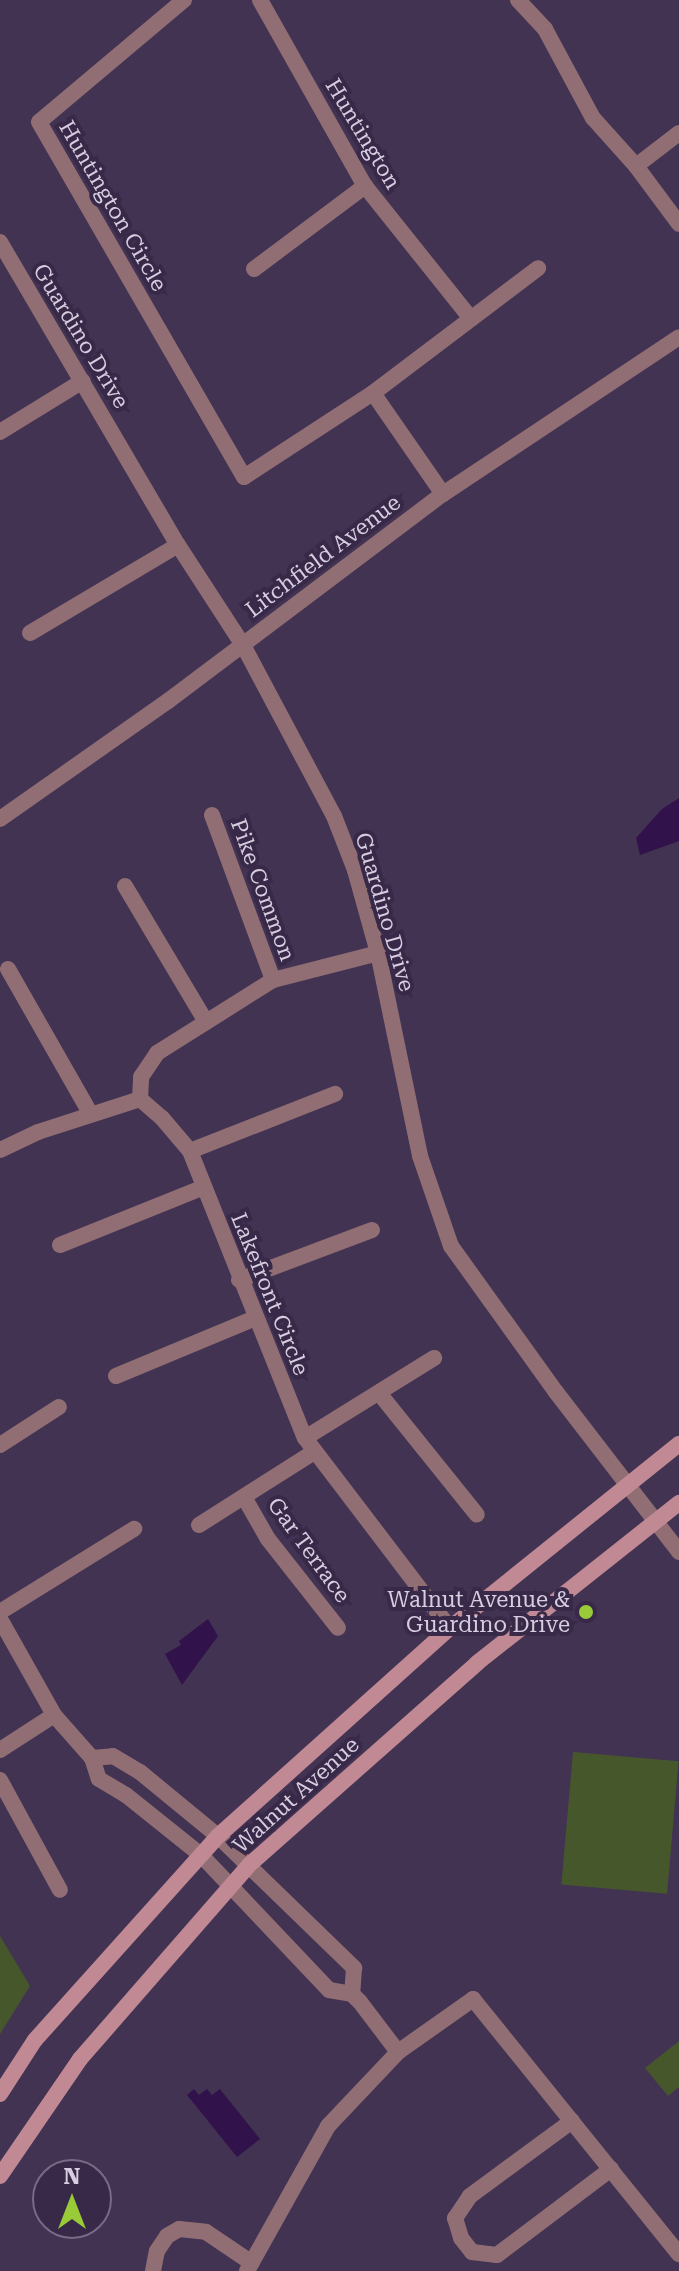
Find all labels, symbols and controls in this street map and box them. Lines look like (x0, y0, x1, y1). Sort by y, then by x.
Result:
street label: Huntington (320, 74, 406, 194)
street label: Huntington Circle (53, 116, 173, 296)
street label: Guardino Drive (27, 259, 135, 413)
street label: Litchfield Avenue (240, 489, 406, 623)
street label: Pike Common (225, 815, 301, 965)
street label: Guardino Drive (350, 830, 420, 994)
street label: Lakefront Circle (225, 1209, 315, 1379)
street label: Gar Terrace (262, 1492, 356, 1608)
place label: Walnut Avenue & Guardino Drive (388, 1586, 570, 1638)
marker: Walnut Avenue & Guardino Drive (577, 1603, 595, 1621)
street label: Walnut Avenue (228, 1732, 364, 1858)
north arrow (32, 2159, 112, 2239)
text: N (64, 2164, 80, 2189)

